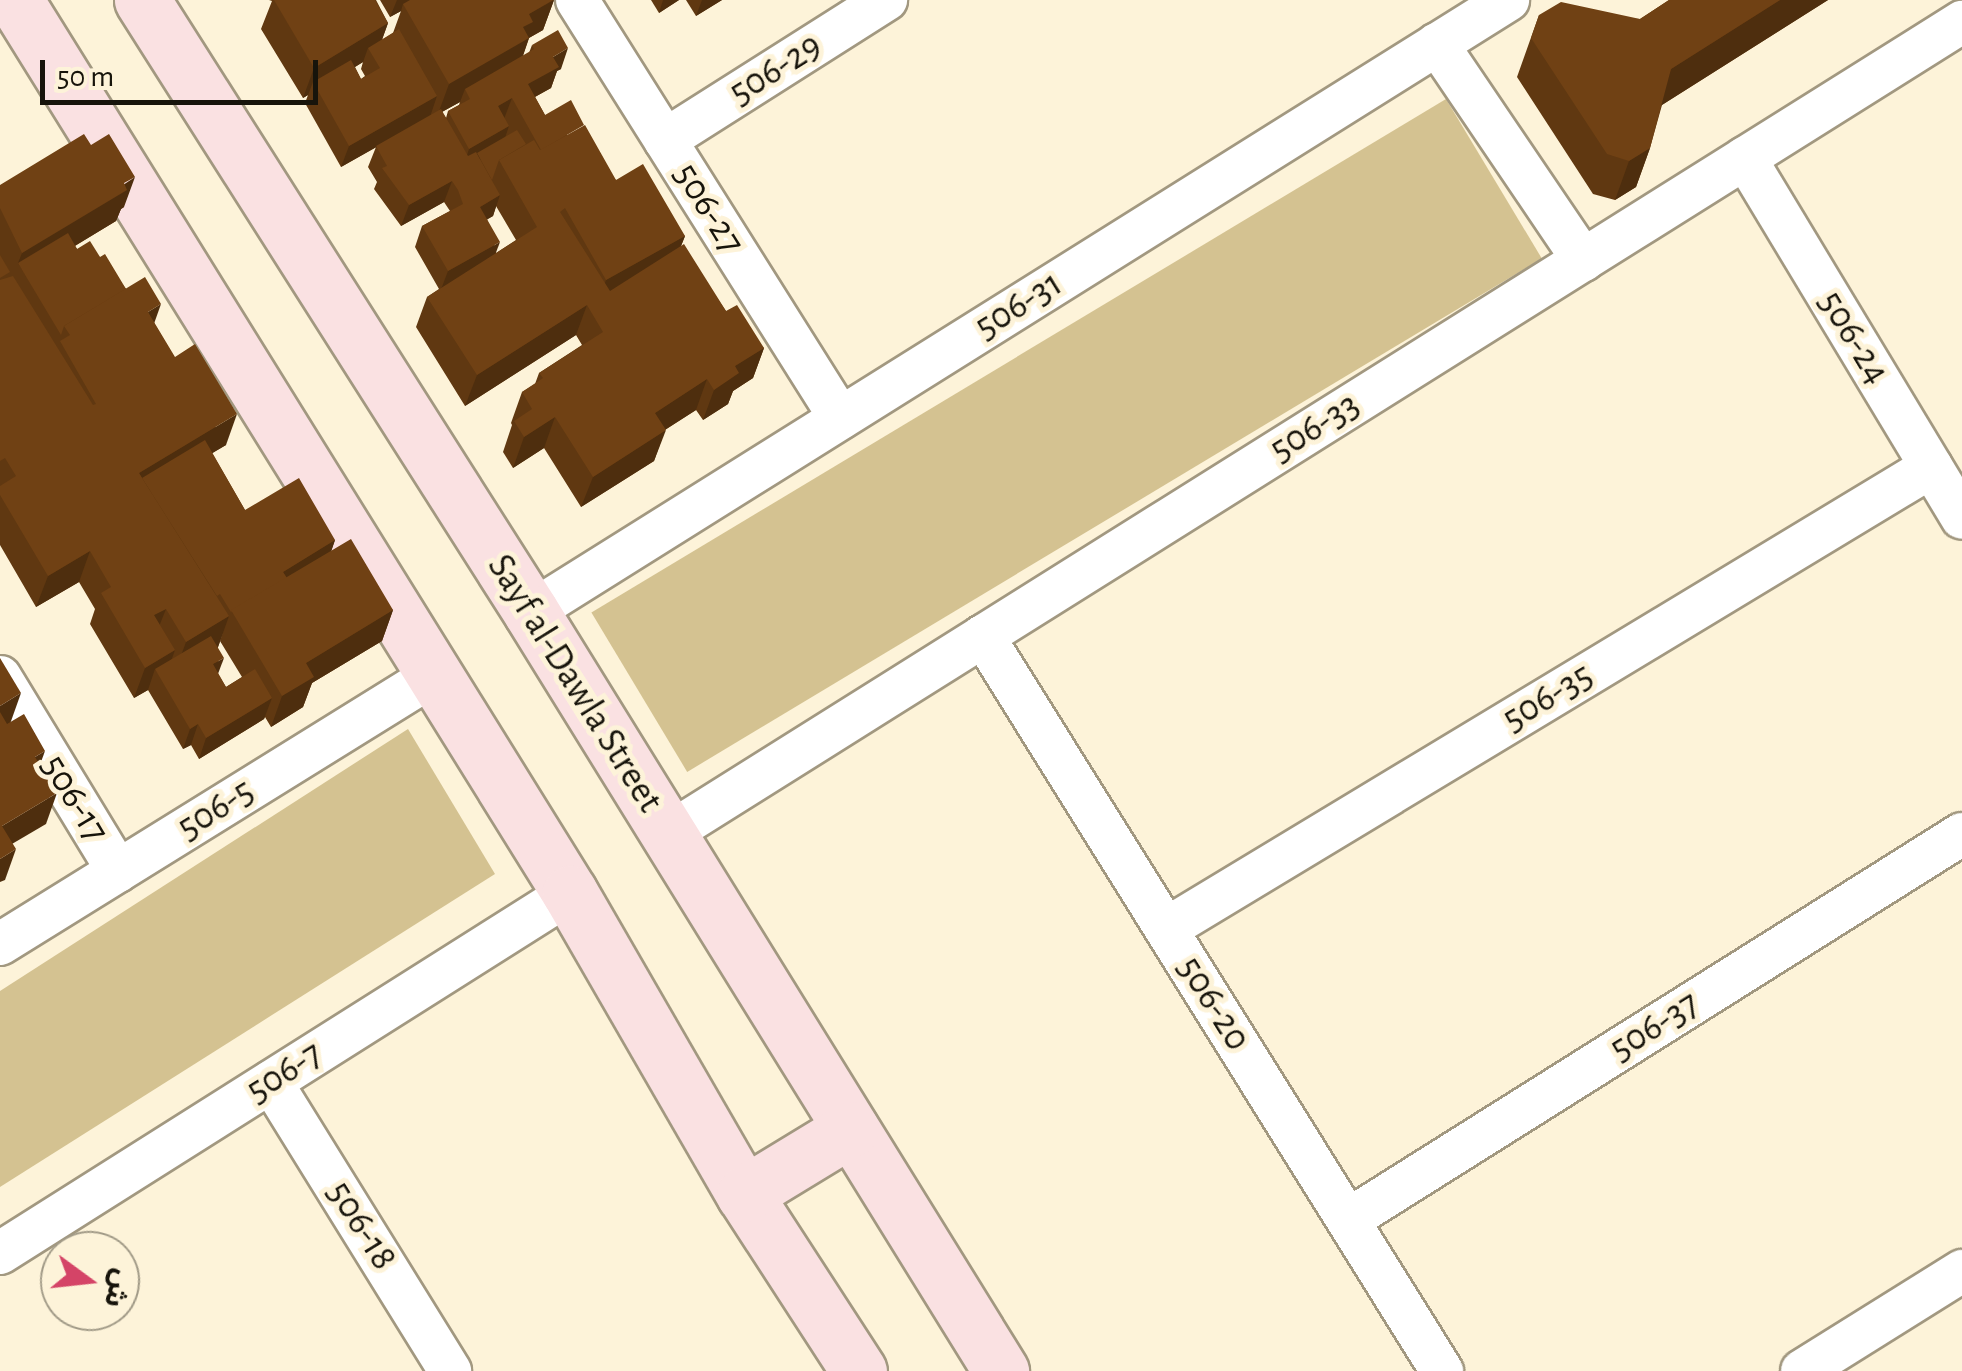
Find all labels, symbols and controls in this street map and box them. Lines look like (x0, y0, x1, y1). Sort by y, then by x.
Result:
street label: 506-29 (721, 24, 831, 116)
scale bar (45, 40, 322, 102)
text: 50 m (57, 62, 114, 92)
street label: 506-27 (663, 155, 753, 263)
street label: 506-31 (967, 262, 1071, 350)
street label: 506-24 (1807, 283, 1899, 393)
street label: 506-33 (1262, 383, 1368, 473)
street label: Sayf al-Dawla Street (476, 547, 672, 821)
street label: 506-35 (1495, 653, 1601, 743)
street label: 506-17 (30, 747, 118, 851)
street label: 506-5 (169, 769, 263, 851)
street label: 506-20 (1166, 948, 1260, 1060)
street label: 506-37 (1602, 982, 1708, 1072)
street label: 506-7 (238, 1032, 332, 1114)
street label: 506-18 (316, 1173, 406, 1279)
north arrow (40, 1231, 140, 1331)
text: ش (99, 1266, 136, 1310)

